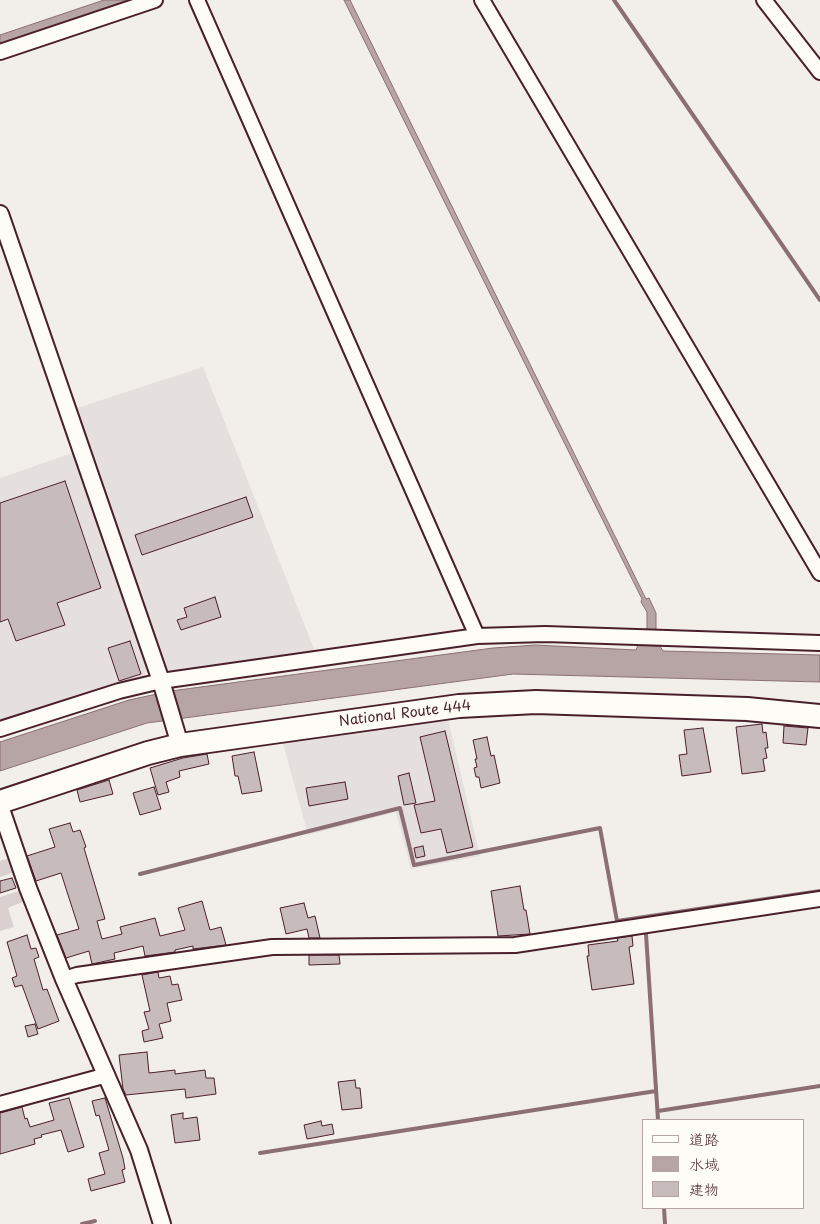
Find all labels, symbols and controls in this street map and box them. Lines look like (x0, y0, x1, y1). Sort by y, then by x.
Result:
street label: National Route 444 (338, 698, 472, 730)
legend (642, 1119, 805, 1209)
text: 道路 (689, 1127, 719, 1150)
text: 水域 (689, 1152, 719, 1175)
text: 建物 (689, 1177, 719, 1200)

